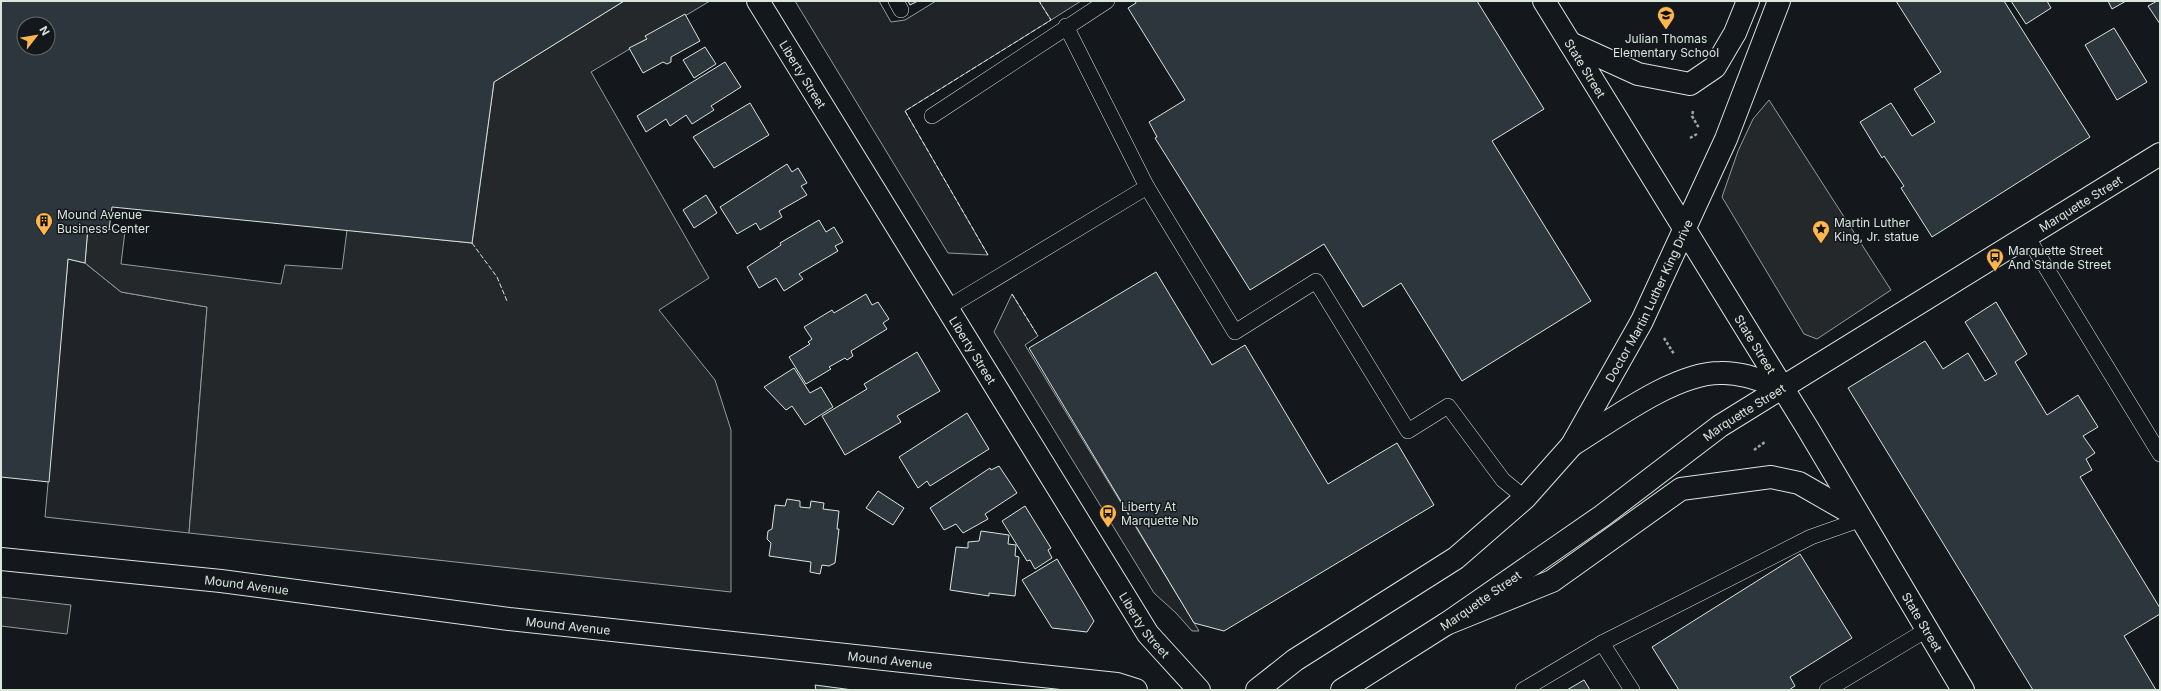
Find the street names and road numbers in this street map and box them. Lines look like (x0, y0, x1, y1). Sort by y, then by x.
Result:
street label: State Street (1562, 36, 1609, 101)
street label: Liberty Street (777, 38, 830, 111)
street label: Marquette Street (2036, 172, 2125, 235)
street label: Doctor Martin Luther King Drive (1602, 217, 1695, 384)
street label: State Street (1732, 312, 1779, 376)
street label: Liberty Street (946, 313, 1000, 387)
street label: Marquette Street (1700, 380, 1788, 444)
street label: Marquette Street (1437, 567, 1524, 633)
street label: Mound Avenue (204, 572, 290, 597)
street label: Liberty Street (1116, 589, 1173, 661)
street label: State Street (1899, 589, 1946, 654)
street label: Mound Avenue (525, 613, 611, 637)
street label: Mound Avenue (847, 648, 933, 672)

